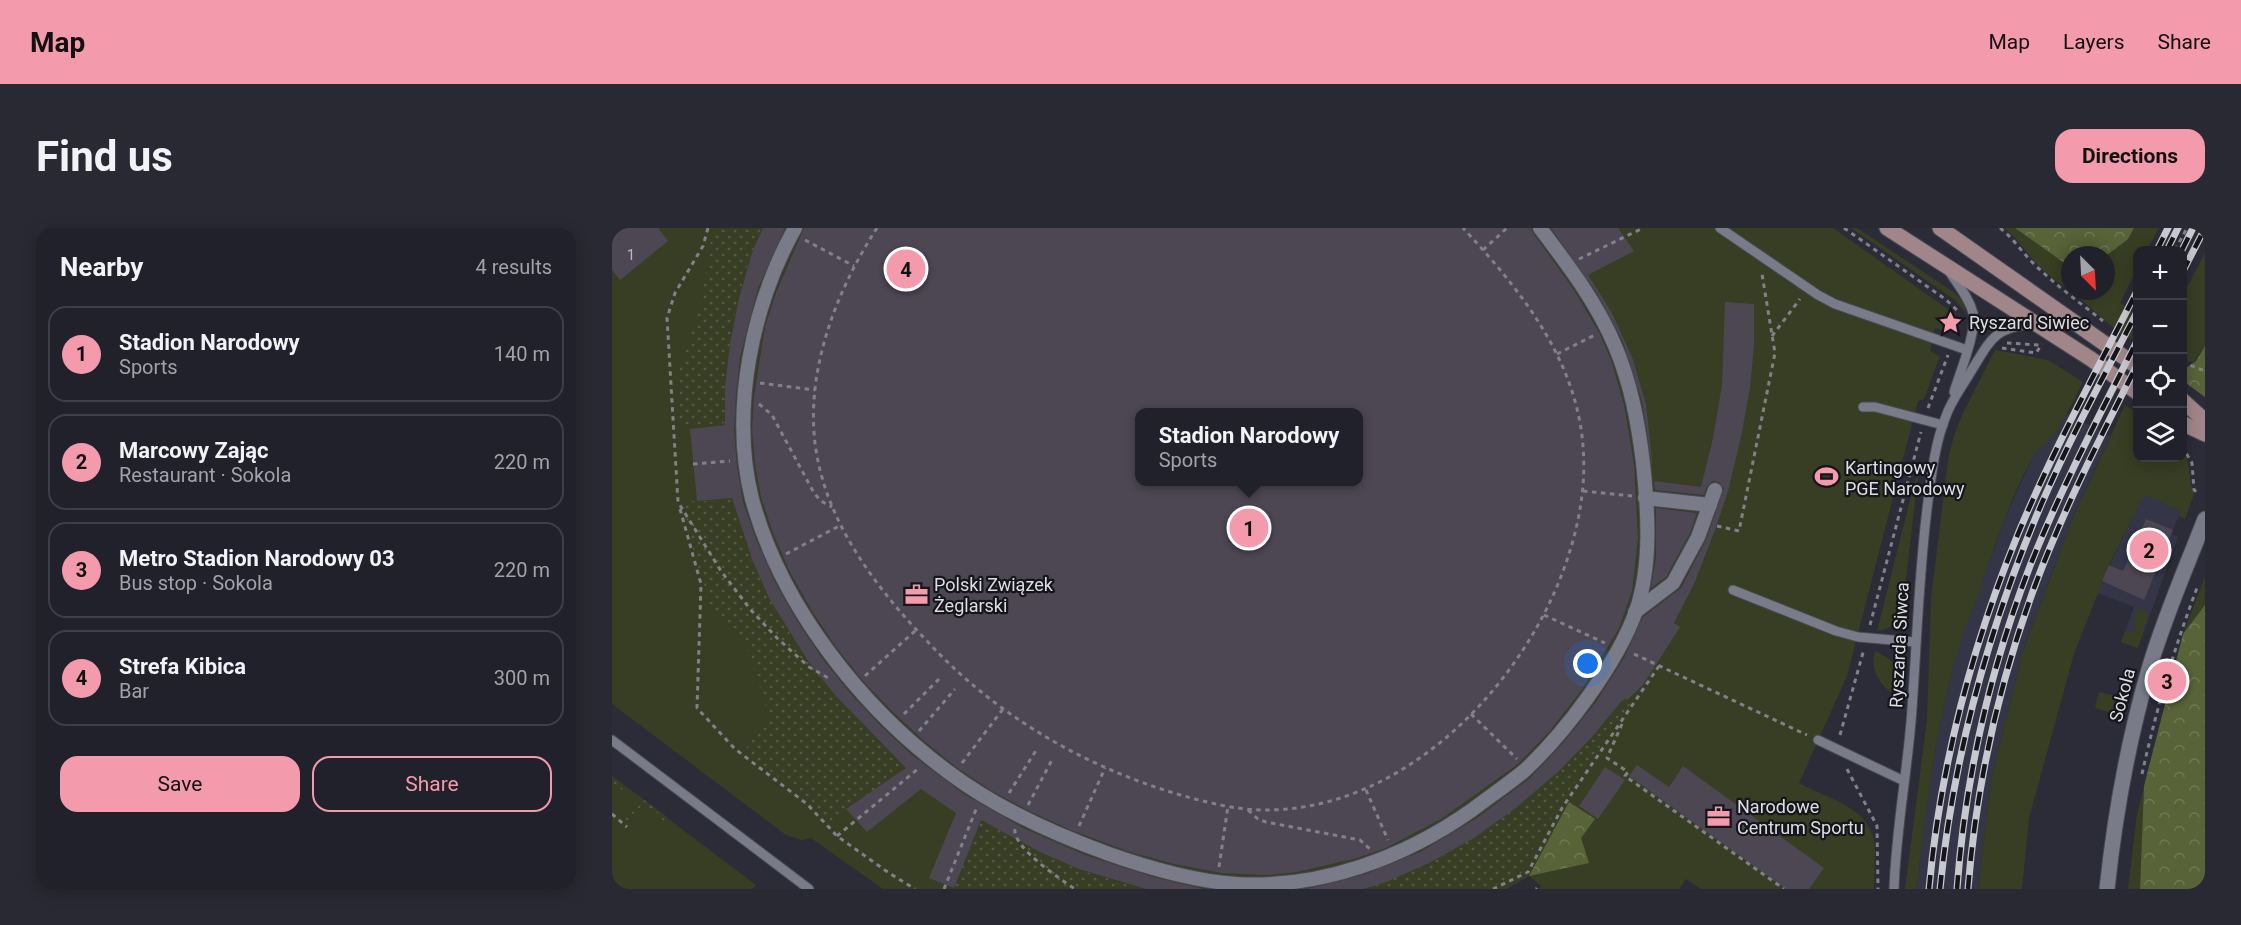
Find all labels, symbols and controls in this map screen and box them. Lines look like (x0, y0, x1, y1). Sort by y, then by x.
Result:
text: Map (30, 26, 85, 59)
text: Map (1988, 30, 2030, 54)
text: Layers (2063, 30, 2124, 54)
text: Share (2157, 30, 2211, 54)
button: Directions (2055, 129, 2205, 183)
text: Find us (36, 132, 173, 181)
house number: 1 (627, 246, 635, 264)
pin: 4 (886, 246, 926, 291)
north arrow (2061, 246, 2115, 300)
map controls (2133, 246, 2187, 462)
button: + (2133, 246, 2187, 300)
text: Nearby (60, 252, 143, 282)
text: 4 results (476, 255, 552, 279)
button: − (2133, 300, 2187, 354)
place icon: Ryszard Siwiec (1938, 309, 1964, 335)
place label: Ryszard Siwiec (1969, 312, 2089, 333)
text: Stadion Narodowy (119, 330, 300, 355)
text: 1 (76, 342, 87, 366)
text: 140 m (494, 342, 550, 366)
button: locate (2133, 354, 2187, 408)
text: Sports (119, 355, 178, 379)
popup (1135, 408, 1363, 486)
button: layers (2133, 408, 2187, 462)
text: Stadion Narodowy (1159, 423, 1339, 448)
text: Marcowy Zając (119, 438, 269, 463)
text: Sports (1159, 448, 1217, 472)
text: 2 (76, 450, 87, 474)
text: 220 m (494, 450, 550, 474)
place label: Kartingowy PGE Narodowy (1845, 457, 1965, 499)
text: Restaurant · Sokola (119, 463, 291, 487)
sports icon: Kartingowy PGE Narodowy (1814, 464, 1840, 490)
pin: 1 (1230, 506, 1268, 550)
pin: 2 (2130, 528, 2168, 572)
text: Metro Stadion Narodowy 03 (119, 546, 395, 571)
text: 3 (76, 558, 87, 582)
text: 220 m (494, 558, 550, 582)
text: Bus stop · Sokola (119, 571, 273, 595)
place label: Polski Związek Żeglarski (934, 574, 1054, 616)
office icon: Polski Związek Żeglarski (903, 581, 929, 607)
street label: Ryszarda Siwca (1885, 582, 1913, 708)
your location (1573, 649, 1602, 678)
text: Strefa Kibica (119, 654, 246, 679)
pin: 3 (2148, 658, 2186, 704)
text: 4 (76, 666, 87, 690)
text: 300 m (494, 666, 550, 690)
street label: Sokola (2105, 666, 2139, 724)
text: Bar (119, 679, 149, 703)
button: Save (60, 756, 300, 812)
button: Share (312, 756, 552, 812)
place label: Narodowe Centrum Sportu (1737, 796, 1864, 838)
office icon: Narodowe Centrum Sportu (1706, 803, 1732, 829)

